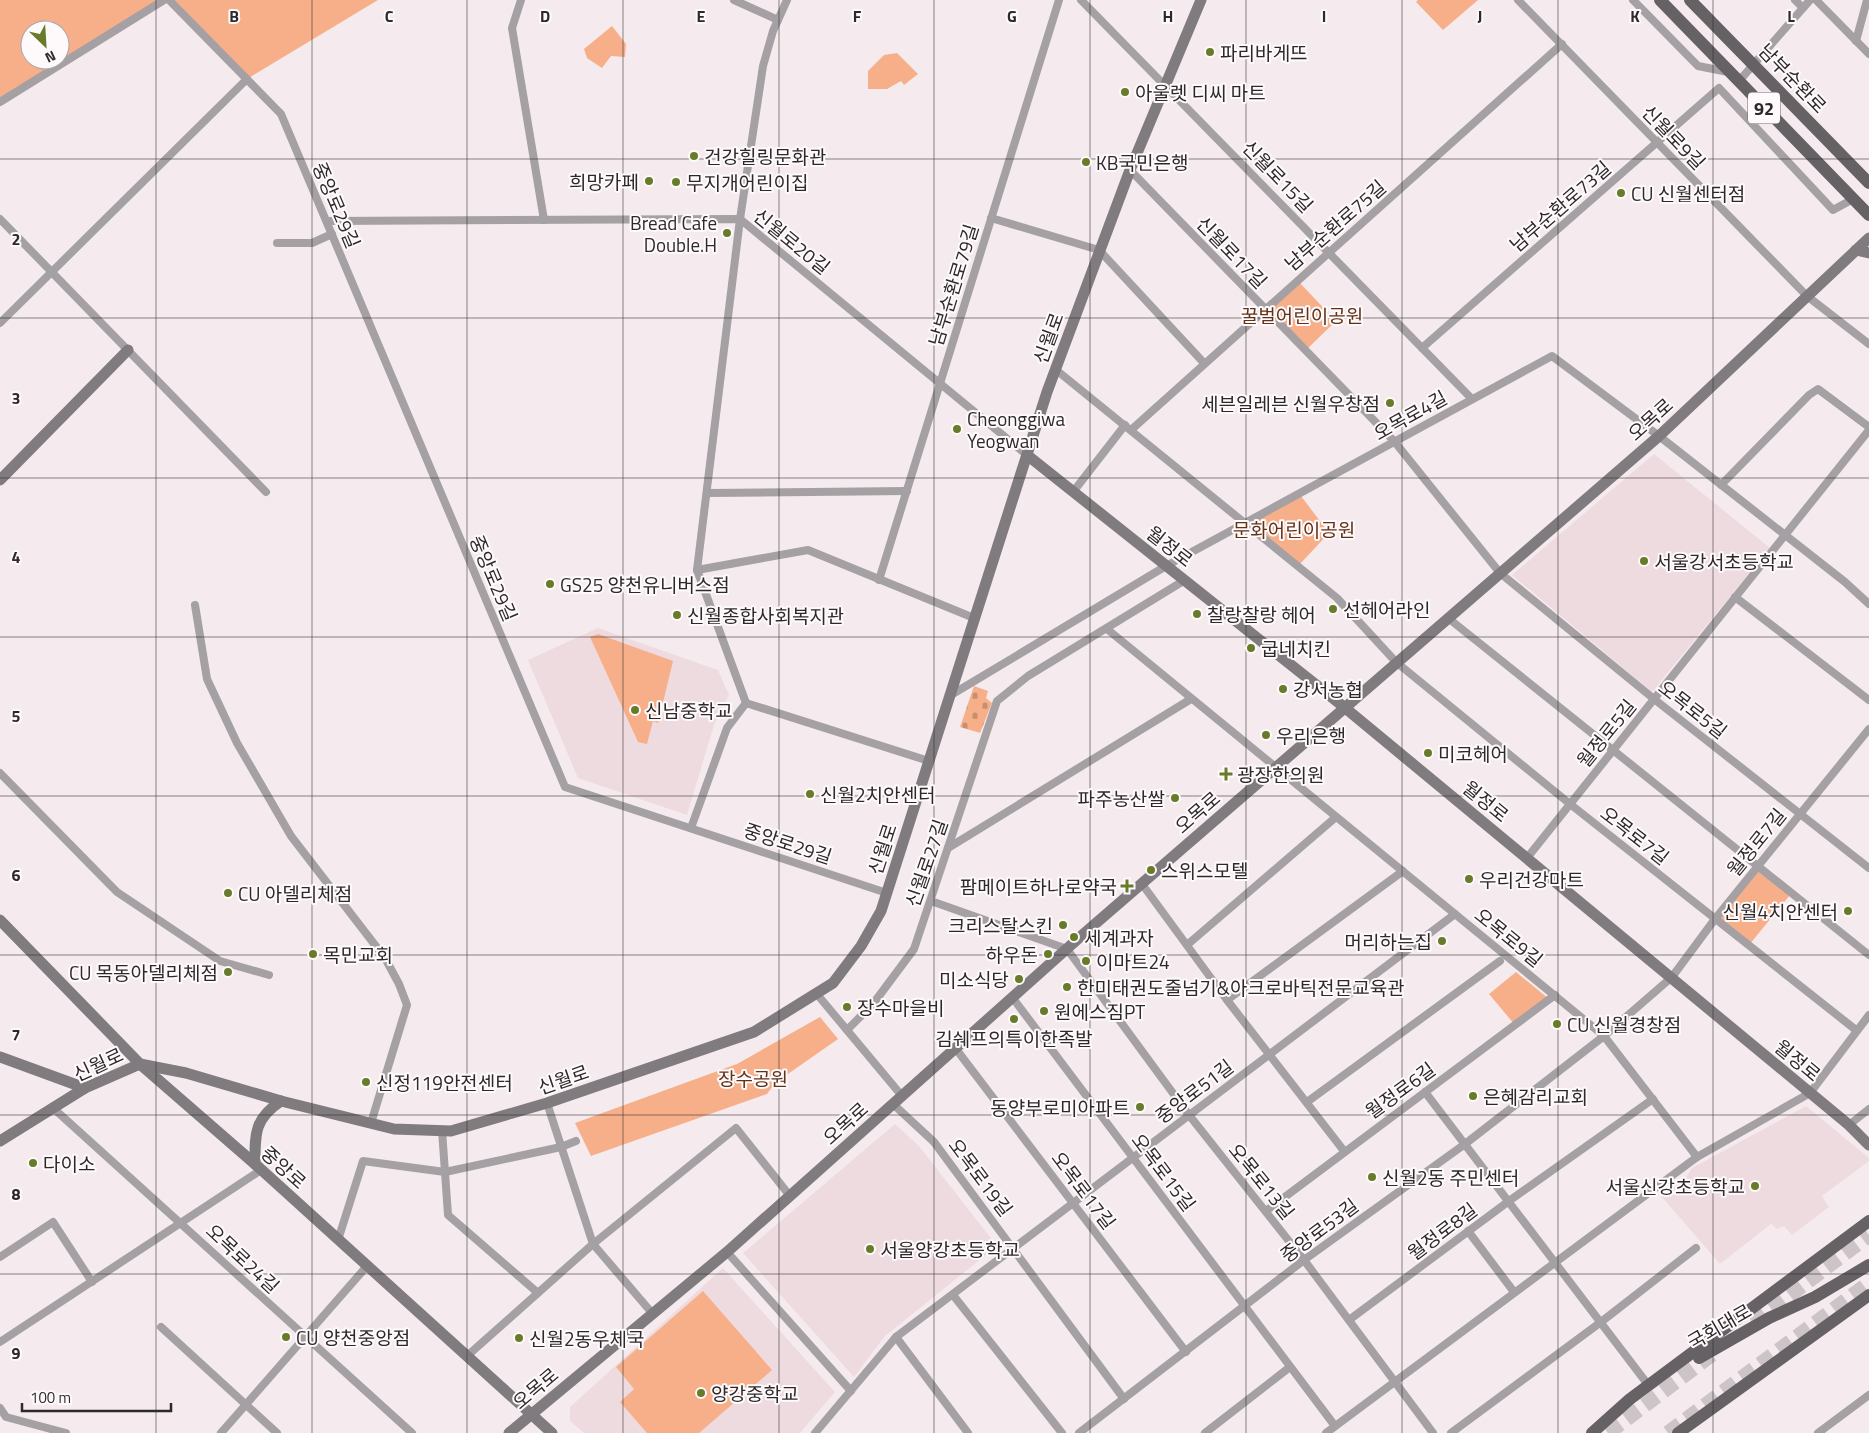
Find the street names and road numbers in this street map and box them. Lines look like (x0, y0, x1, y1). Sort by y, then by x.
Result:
street label: 남부순환로 (1752, 36, 1834, 120)
road number: 92 (1748, 92, 1780, 124)
street label: 신월로9길 (1636, 98, 1712, 176)
street label: 신월로15길 (1236, 133, 1320, 219)
street label: 남부순환로73길 (1503, 154, 1617, 258)
street label: 중앙로29길 (306, 157, 368, 253)
street label: 남부순환로75길 (1278, 173, 1392, 277)
street label: 신월로20길 (747, 201, 837, 281)
street label: 신월로17길 (1190, 209, 1274, 295)
street label: 남부순환로79길 (921, 220, 985, 350)
street label: 신월로 (1025, 308, 1071, 368)
street label: 오목로4길 (1368, 383, 1452, 447)
street label: 오목로 (1621, 391, 1679, 447)
street label: 월정로 (1140, 518, 1200, 574)
street label: 중앙로29길 (463, 530, 525, 626)
street label: 오목로5길 (1652, 673, 1734, 745)
street label: 월정로5길 (1569, 693, 1643, 773)
street label: 월정로 (1456, 773, 1516, 829)
street label: 오목로 (1168, 784, 1226, 840)
street label: 오목로7길 (1594, 799, 1676, 871)
street label: 월정로7길 (1719, 802, 1793, 882)
street label: 중앙로29길 (740, 815, 836, 871)
street label: 신월로27길 (897, 815, 955, 911)
street label: 신월로 (860, 820, 904, 878)
street label: 오목로9길 (1469, 900, 1549, 974)
street label: 월정로 (1769, 1032, 1827, 1088)
street label: 신월로 (68, 1040, 128, 1088)
street label: 중앙로51길 (1149, 1052, 1239, 1130)
street label: 월정로6길 (1359, 1055, 1441, 1125)
street label: 신월로 (533, 1057, 593, 1101)
street label: 오목로 (816, 1095, 874, 1151)
street label: 오목로15길 (1125, 1127, 1203, 1217)
street label: 오목로19길 (942, 1132, 1020, 1222)
street label: 오목로13길 (1222, 1136, 1302, 1226)
street label: 중앙로 (255, 1139, 313, 1195)
street label: 오목로17길 (1045, 1145, 1123, 1235)
street label: 중앙로53길 (1274, 1191, 1364, 1269)
street label: 월정로8길 (1401, 1195, 1483, 1267)
street label: 오목로24길 (200, 1216, 286, 1300)
street label: 국회대로 (1681, 1296, 1757, 1356)
street label: 오목로 (506, 1360, 564, 1416)

